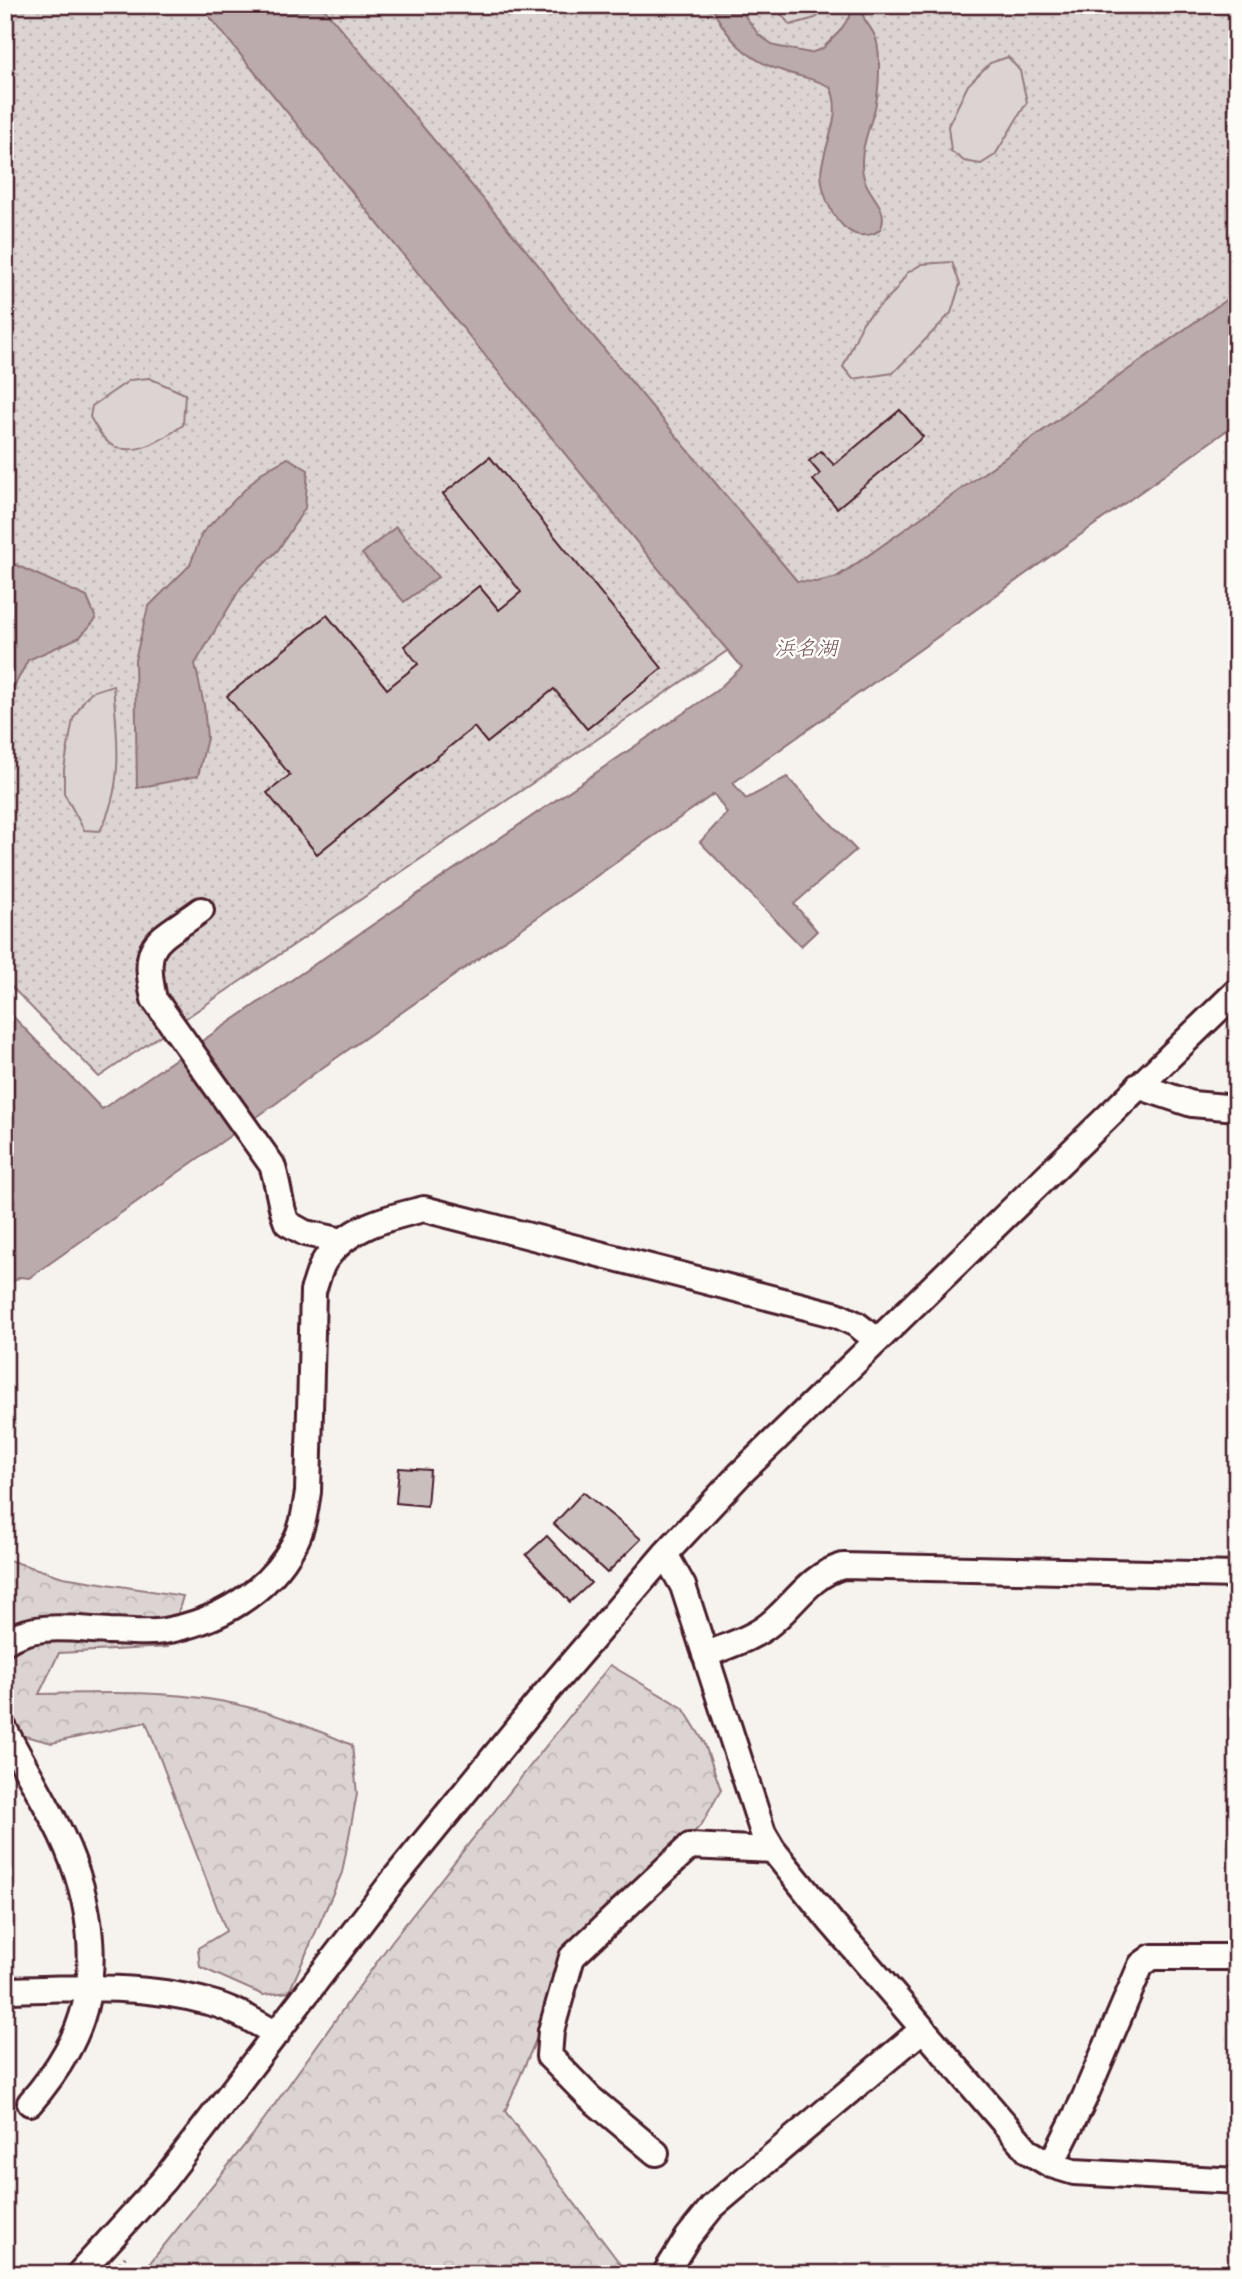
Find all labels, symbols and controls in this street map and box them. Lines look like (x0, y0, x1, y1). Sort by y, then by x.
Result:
water label: 浜名湖 (775, 636, 839, 660)

